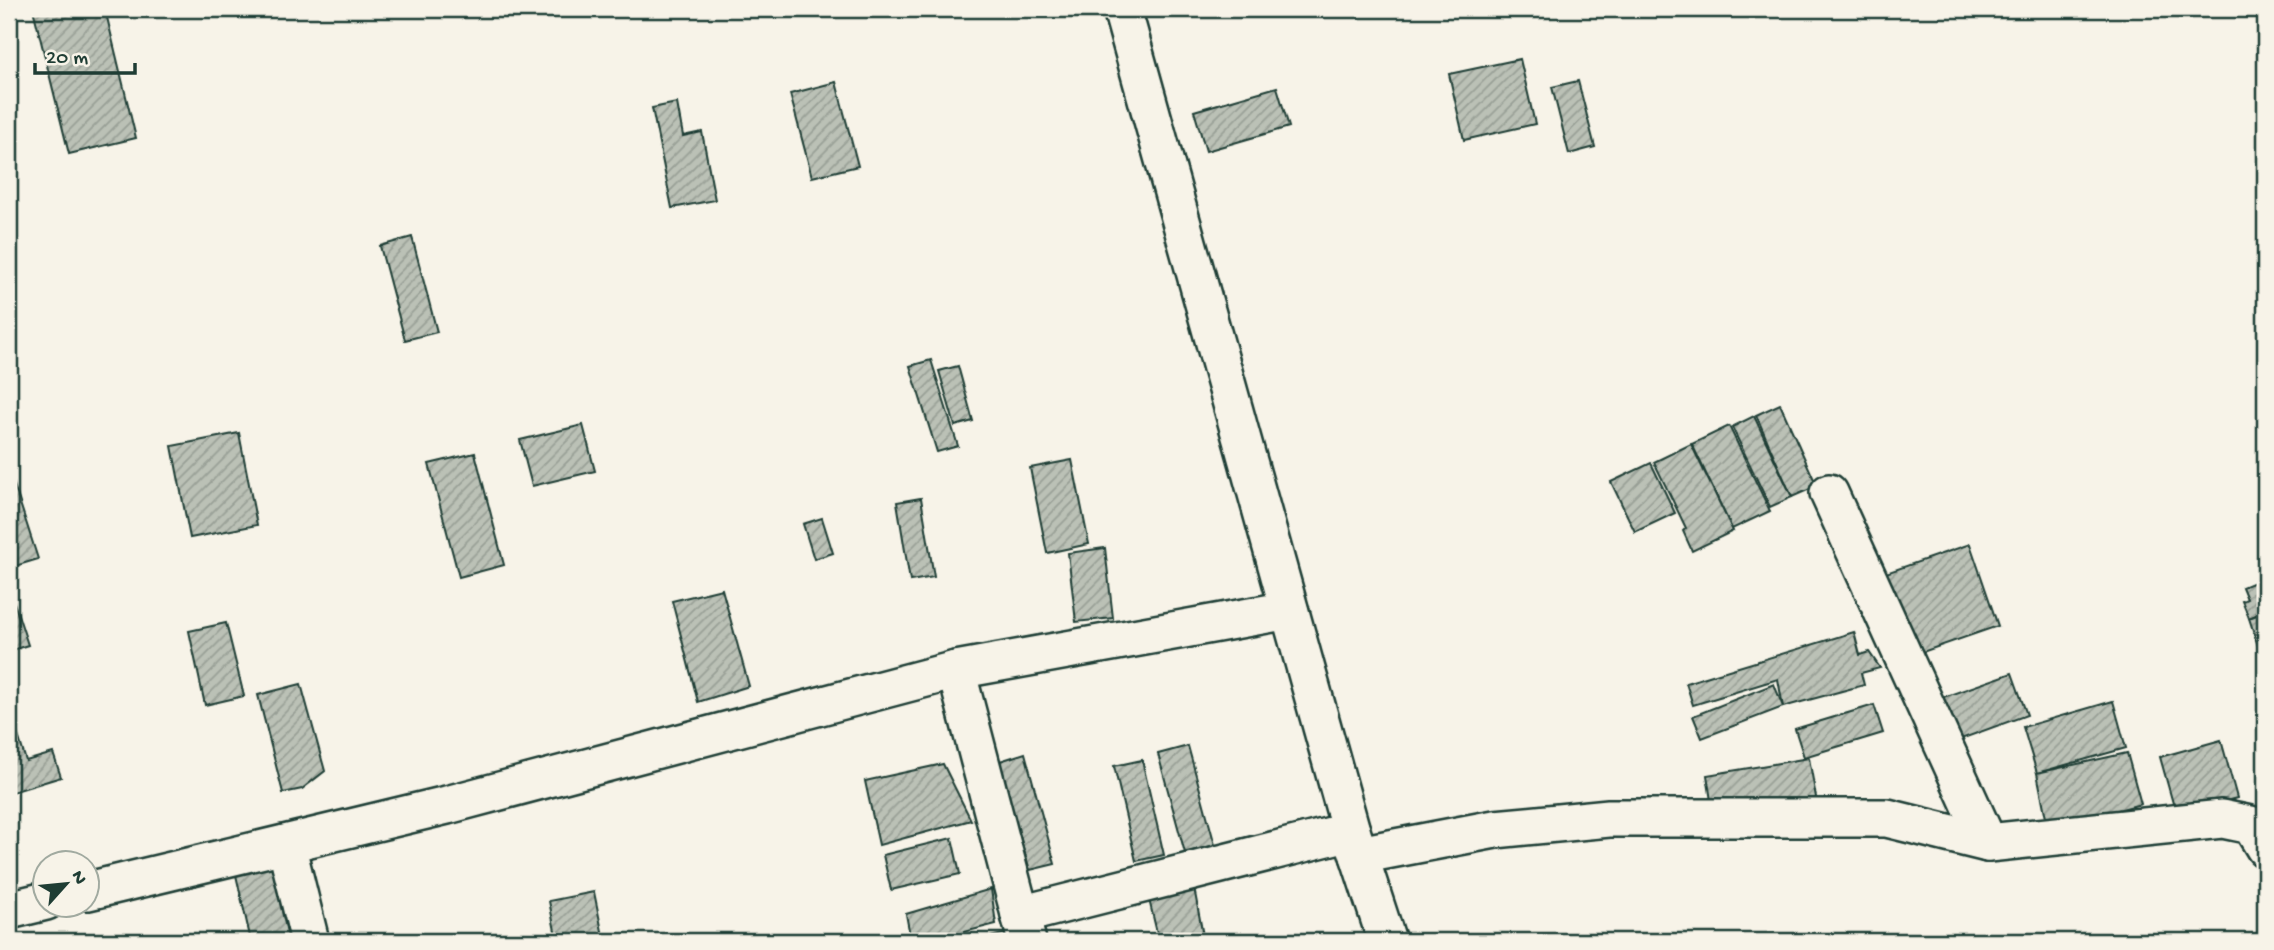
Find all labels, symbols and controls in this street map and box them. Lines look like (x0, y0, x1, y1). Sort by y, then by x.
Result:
scale bar (35, 32, 135, 76)
text: 20 m (46, 47, 88, 72)
north arrow (32, 848, 102, 918)
text: N (65, 867, 91, 889)

